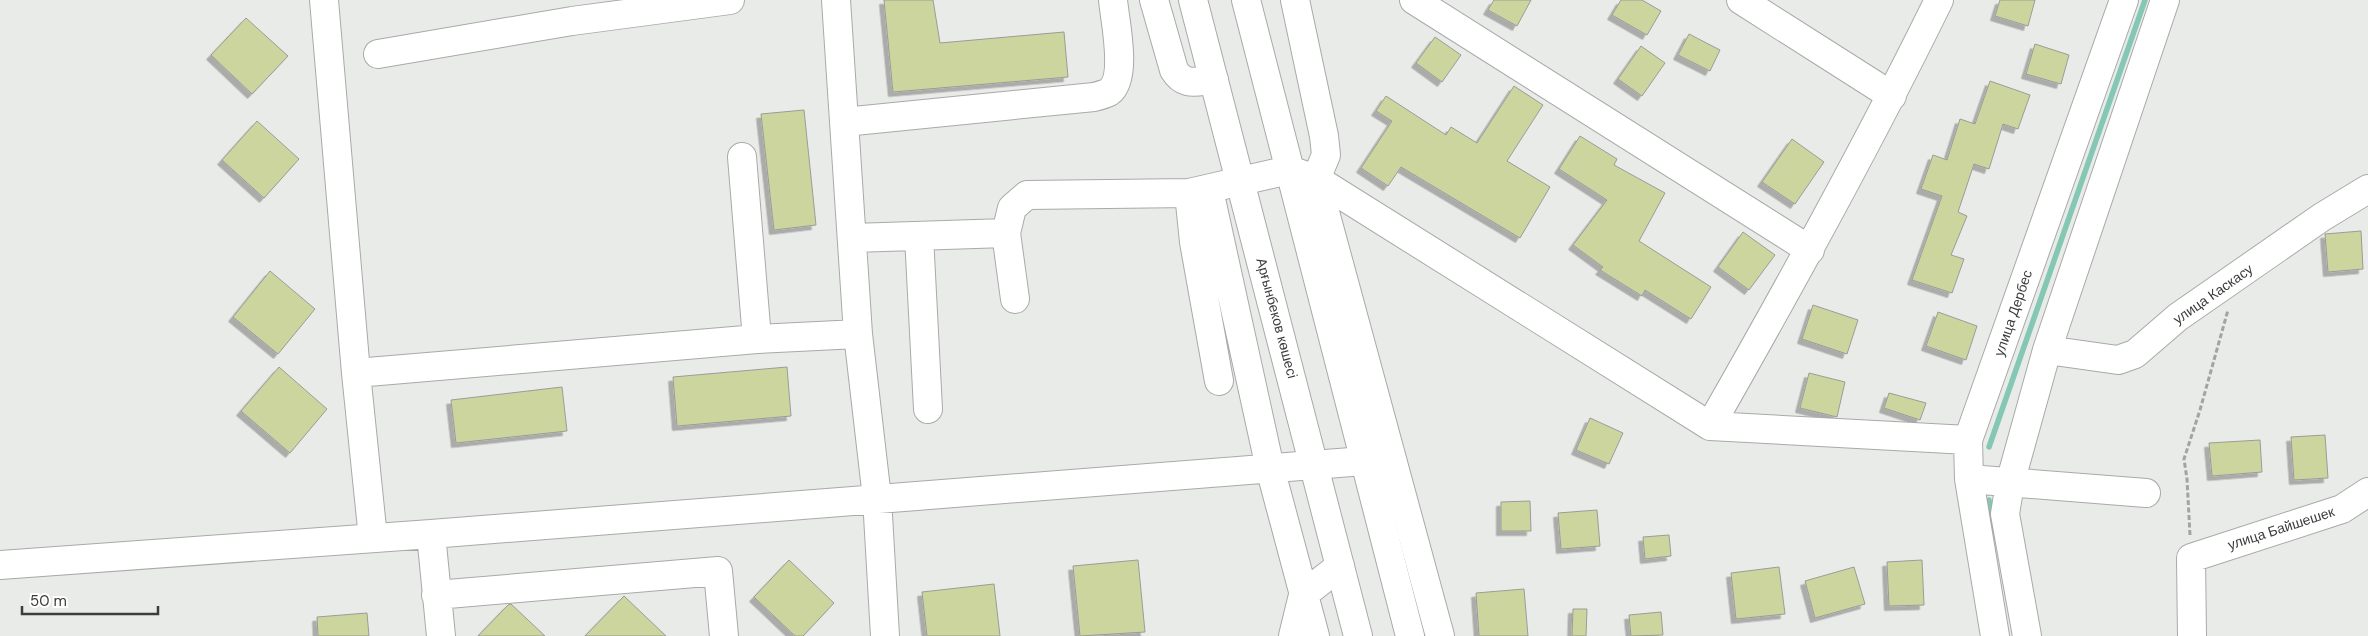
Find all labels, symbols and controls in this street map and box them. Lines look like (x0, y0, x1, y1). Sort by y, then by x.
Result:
street label: Арғынбеков көшесі (1252, 256, 1302, 380)
street label: улица Каскасу (2170, 260, 2256, 328)
street label: улица Дербес (1990, 268, 2036, 358)
street label: улица Байшешек (2225, 502, 2337, 554)
scale bar (22, 584, 159, 616)
text: 50 m (30, 591, 67, 611)

